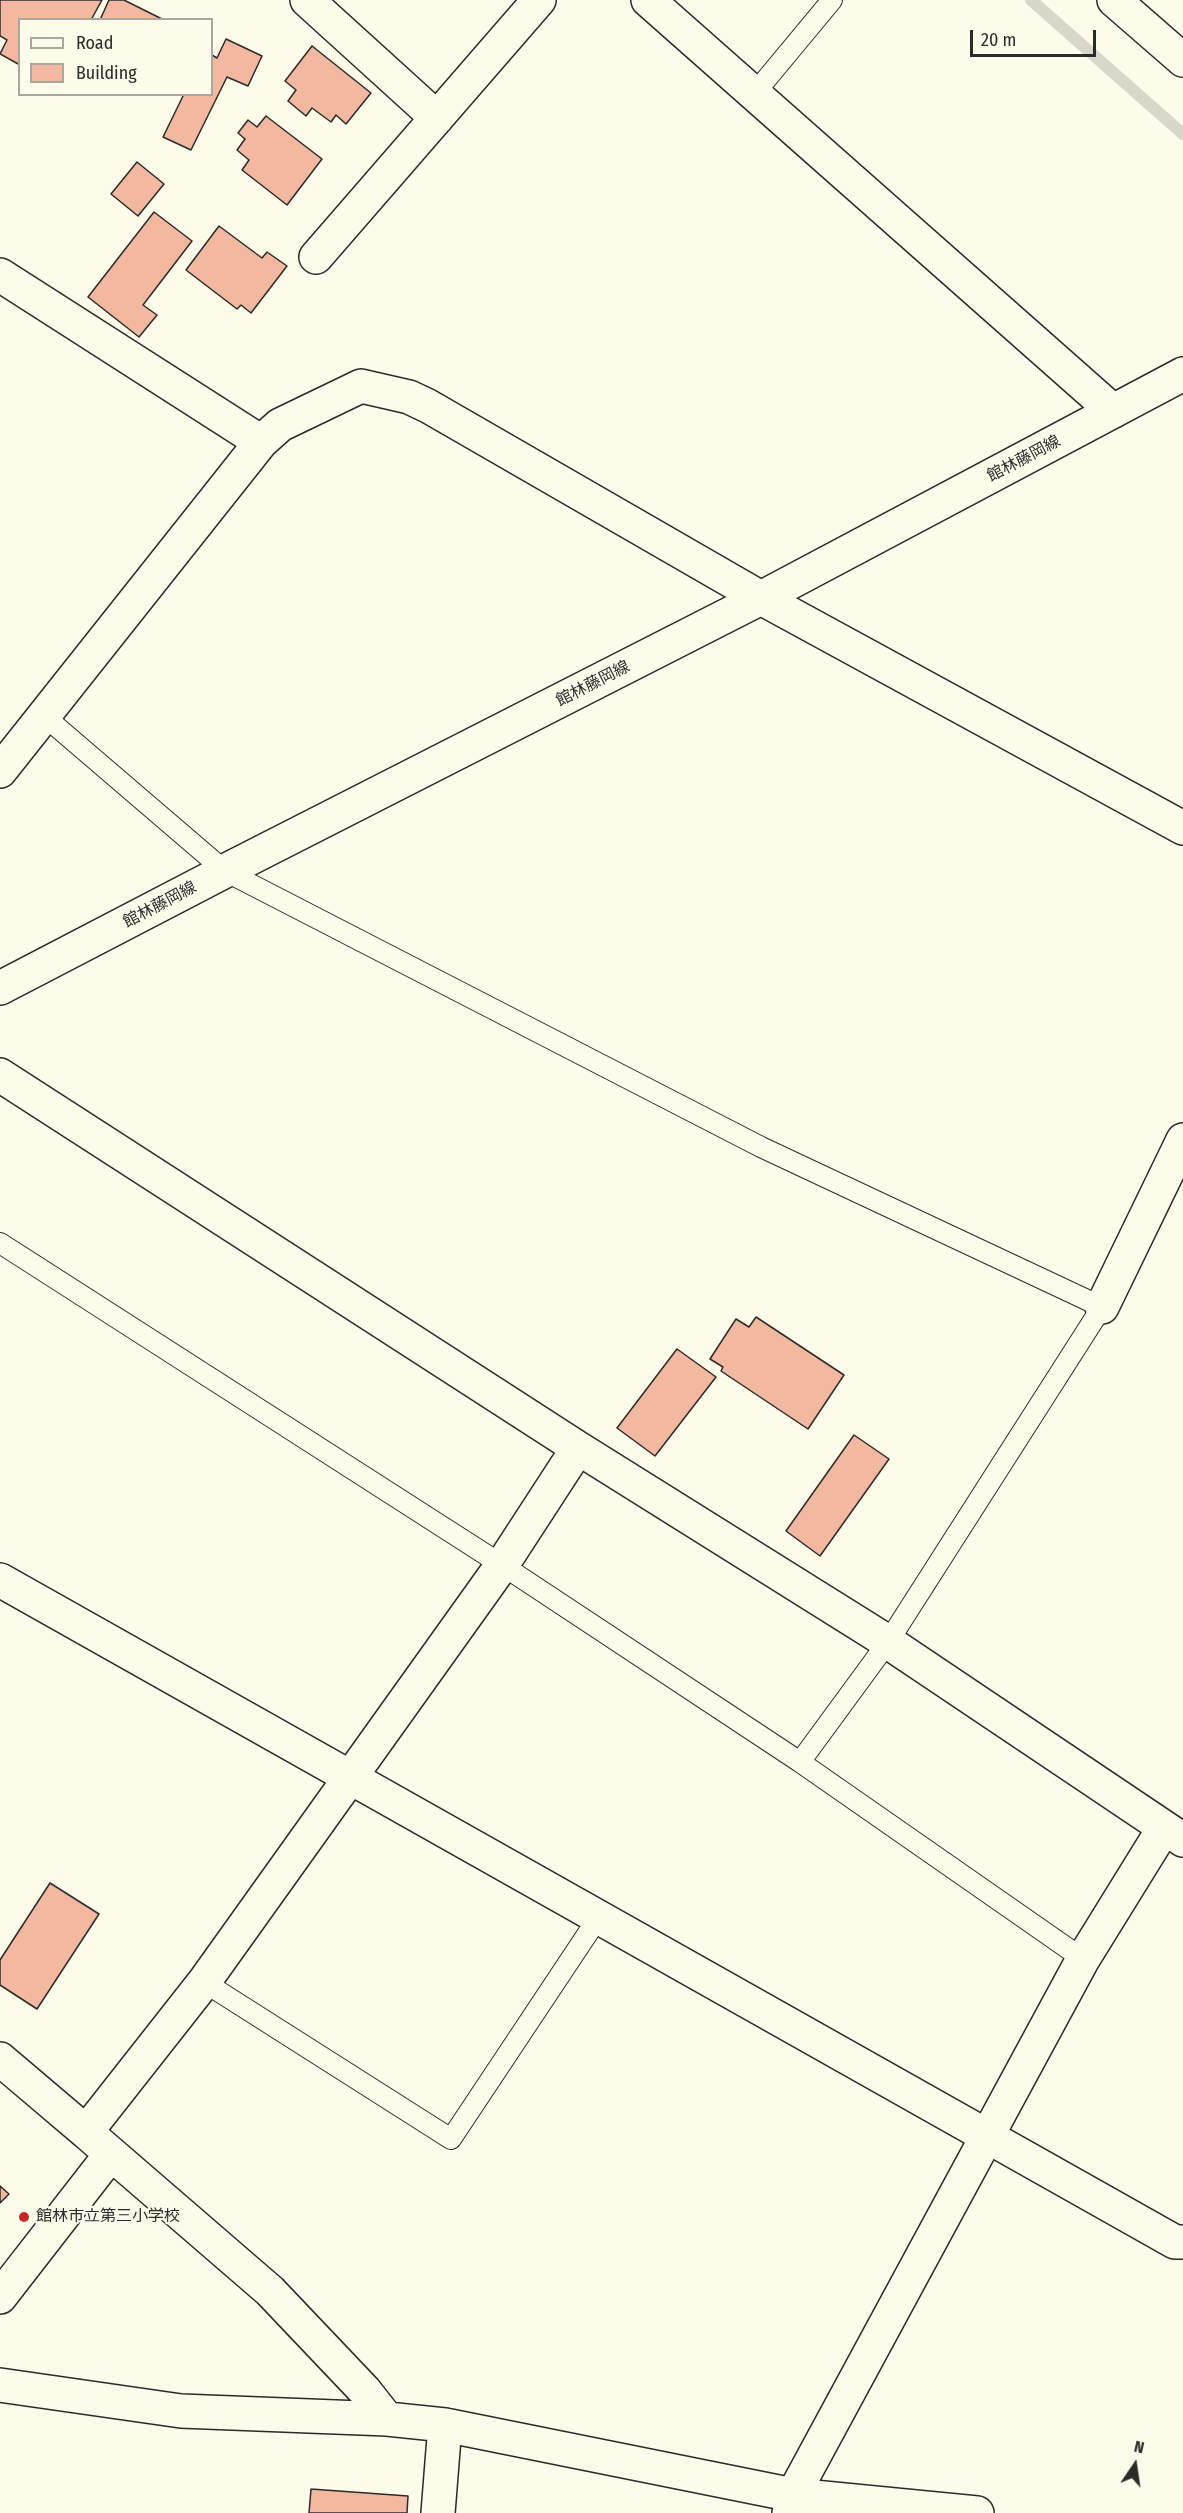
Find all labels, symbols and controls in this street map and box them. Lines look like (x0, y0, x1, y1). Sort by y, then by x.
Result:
legend (18, 18, 213, 96)
scale bar (973, 18, 1099, 56)
text: 20 m (981, 29, 1016, 51)
text: Road (76, 32, 113, 54)
text: Building (76, 62, 137, 84)
street label: 館林藤岡線 (984, 432, 1064, 486)
street label: 館林藤岡線 (553, 657, 633, 711)
street label: 館林藤岡線 (120, 878, 200, 932)
place label: 館林市立第三小学校 (36, 2207, 180, 2227)
marker: 館林市立第三小学校 (17, 2210, 31, 2224)
north arrow (1105, 2435, 1165, 2495)
text: N (1132, 2437, 1146, 2457)

